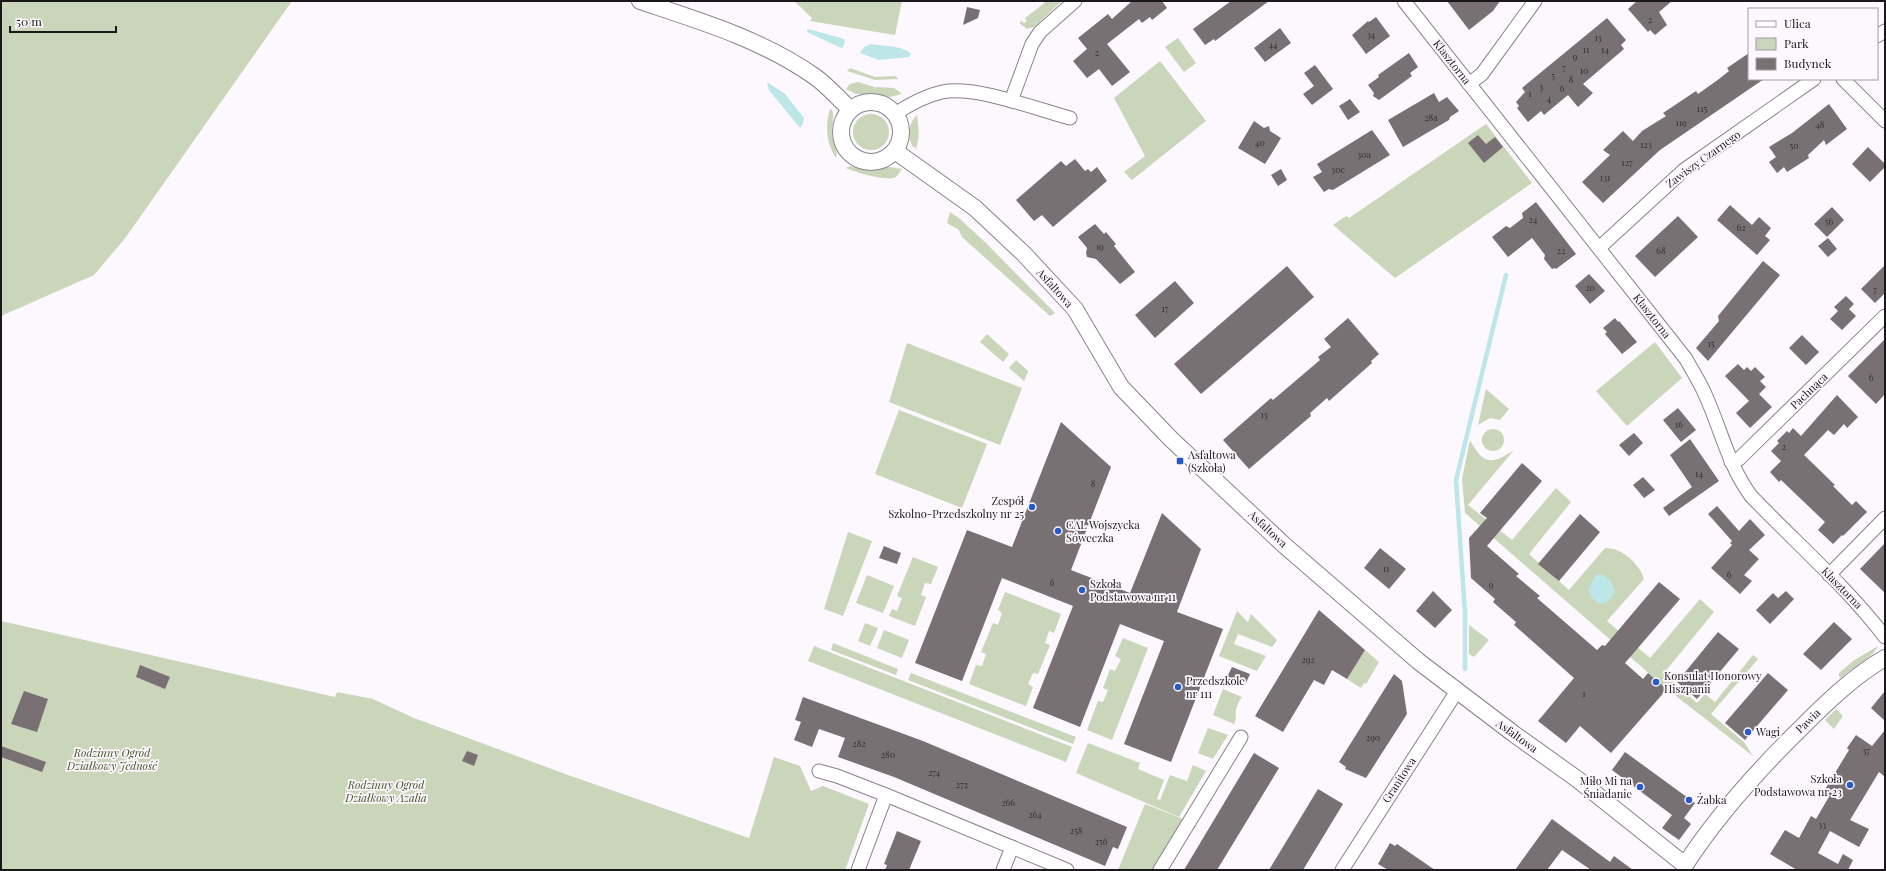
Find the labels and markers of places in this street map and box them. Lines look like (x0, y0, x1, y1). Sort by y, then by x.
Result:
place label: Asfaltowa (Szkoła) (1187, 447, 1236, 475)
marker: Asfaltowa (Szkoła) (1175, 456, 1185, 466)
place label: Zespół Szkolno-Przedszkolny nr 25 (888, 493, 1025, 521)
marker: Zespół Szkolno-Przedszkolny nr 25 (1027, 502, 1037, 512)
place label: CAL Wojszycka Sóweczka (1066, 517, 1140, 545)
marker: CAL Wojszycka Sóweczka (1053, 526, 1063, 536)
place label: Szkoła Podstawowa nr 11 (1090, 576, 1176, 604)
marker: Szkoła Podstawowa nr 11 (1077, 585, 1087, 595)
place label: Konsulat Honorowy Hiszpanii (1664, 668, 1762, 696)
place label: Przedszkole nr 111 (1186, 673, 1245, 701)
marker: Konsulat Honorowy Hiszpanii (1651, 677, 1661, 687)
marker: Przedszkole nr 111 (1173, 682, 1183, 692)
place label: Wagi (1755, 724, 1780, 739)
marker: Wagi (1743, 727, 1753, 737)
place label: Szkoła Podstawowa nr 23 (1754, 771, 1843, 799)
place label: Miło Mi na Śniadanie (1580, 773, 1633, 801)
marker: Szkoła Podstawowa nr 23 (1845, 780, 1855, 790)
marker: Miło Mi na Śniadanie (1635, 782, 1645, 792)
place label: Żabka (1697, 792, 1727, 807)
marker: Żabka (1684, 795, 1694, 805)

